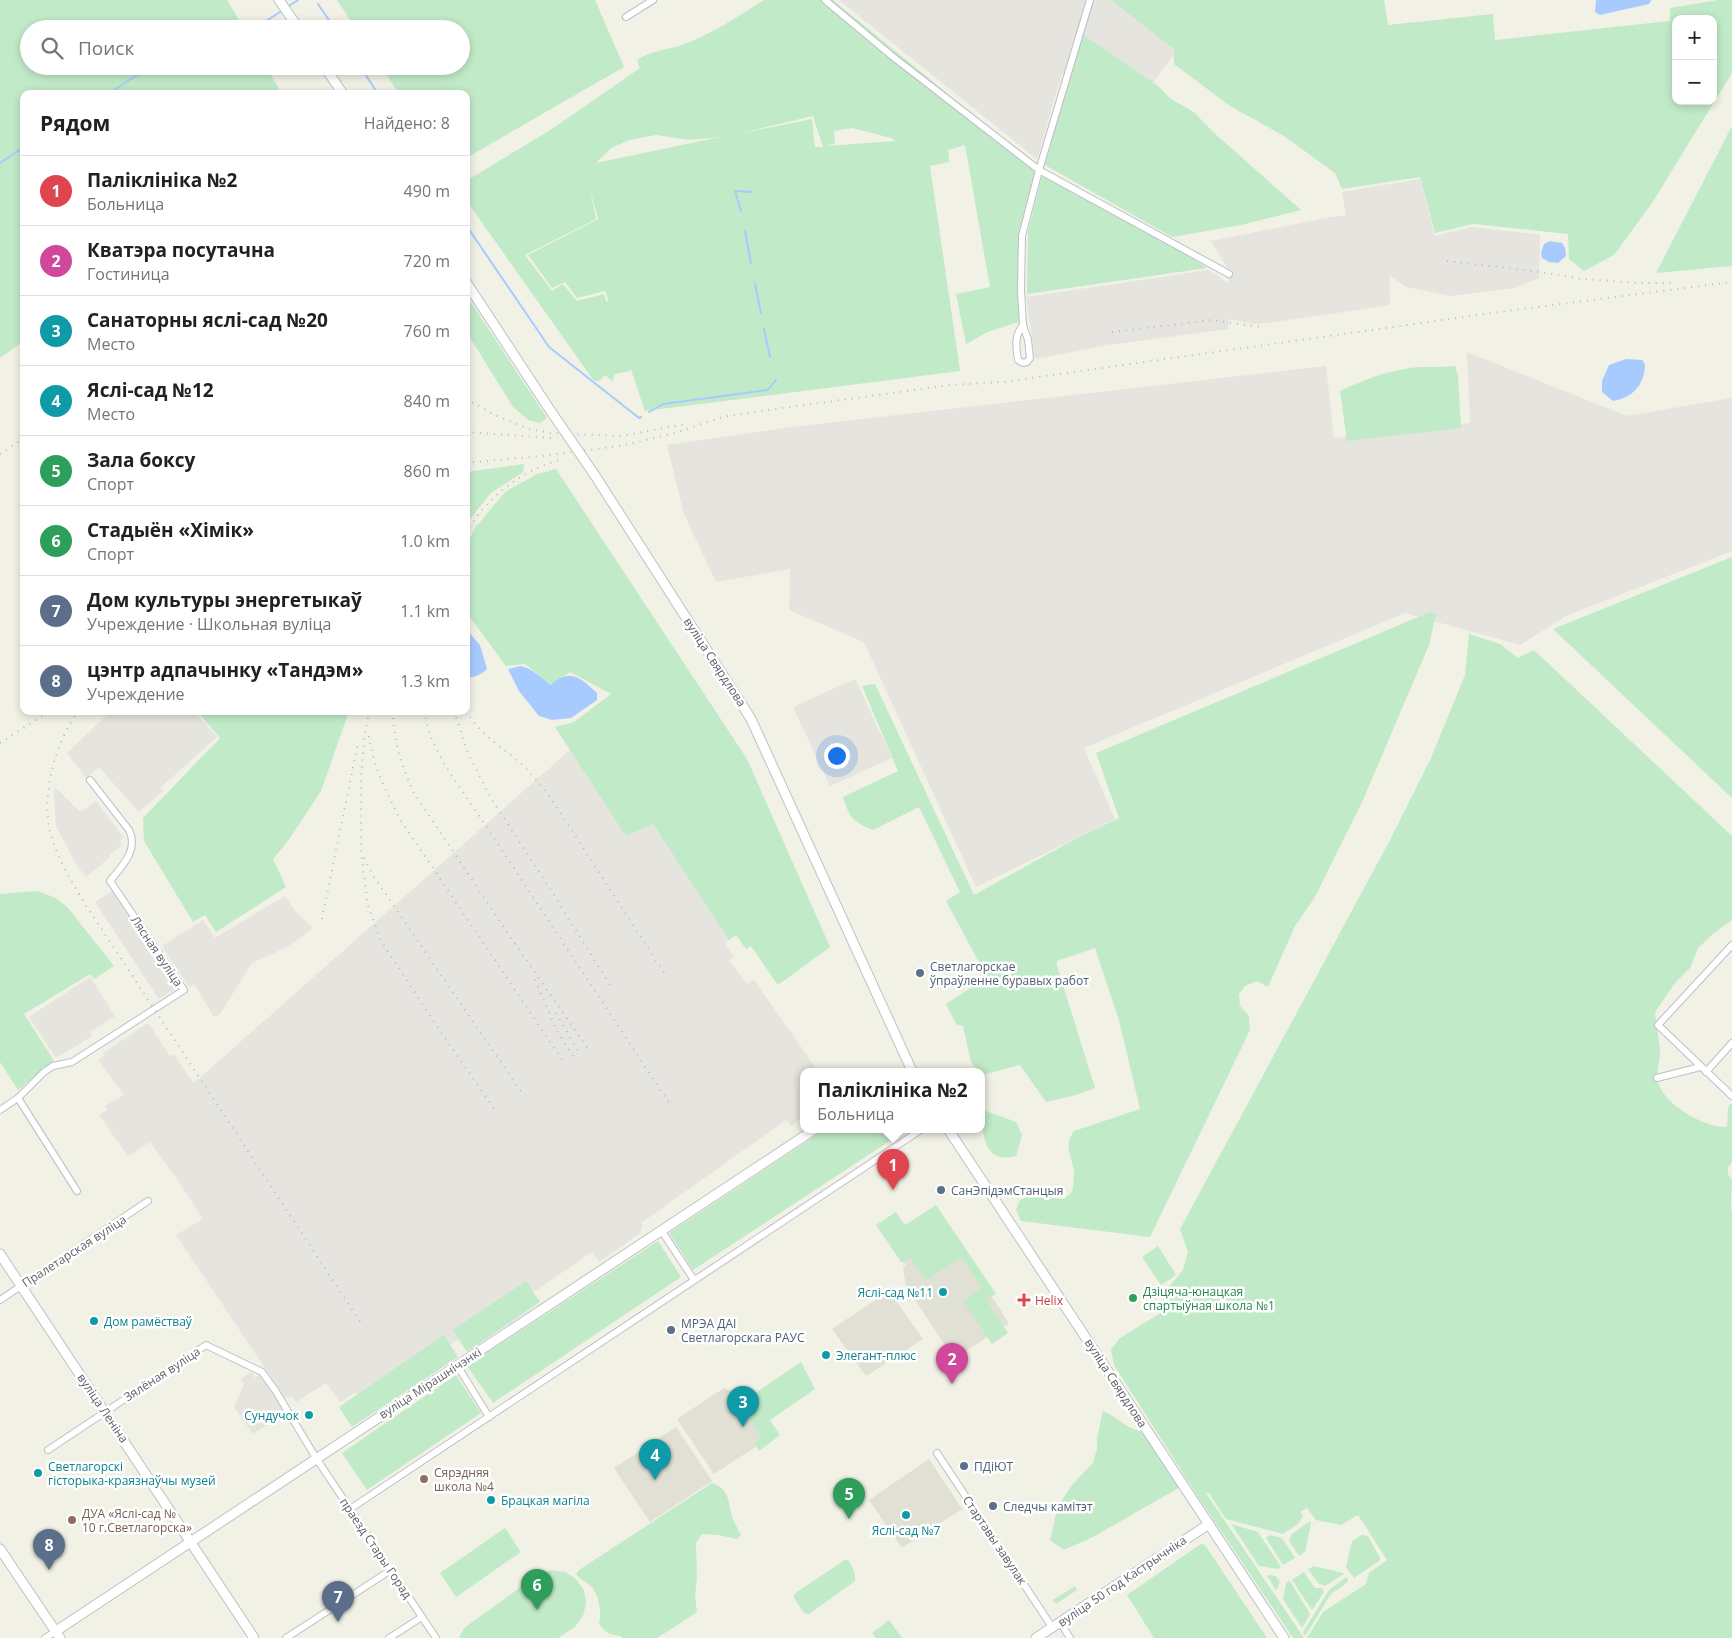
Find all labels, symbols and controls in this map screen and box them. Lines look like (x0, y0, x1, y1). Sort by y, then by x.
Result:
map controls (1672, 15, 1717, 105)
button: + (1672, 15, 1717, 60)
search box (20, 20, 470, 75)
icon: search (38, 34, 66, 62)
text: Поиск (78, 35, 134, 61)
button: − (1672, 60, 1717, 105)
text: Рядом (40, 109, 110, 137)
text: Найдено: 8 (364, 112, 450, 134)
text: Паліклініка №2 (87, 167, 237, 193)
text: 1 (51, 180, 61, 202)
text: 490 m (404, 180, 450, 202)
text: Больница (87, 193, 164, 215)
text: Кватэра посутачна (87, 237, 275, 263)
text: 2 (51, 250, 61, 272)
text: 720 m (404, 250, 450, 272)
text: Гостиница (87, 263, 170, 285)
text: Санаторны яслі-сад №20 (87, 307, 328, 333)
text: 3 (51, 320, 61, 342)
text: 760 m (404, 320, 450, 342)
text: Место (87, 333, 135, 355)
text: Яслі-сад №12 (87, 377, 214, 403)
text: 4 (51, 390, 61, 412)
text: 840 m (404, 390, 450, 412)
text: Место (87, 403, 135, 425)
text: Зала боксу (87, 447, 195, 473)
text: 5 (51, 460, 61, 482)
text: 860 m (404, 460, 450, 482)
text: Спорт (87, 473, 134, 495)
text: Стадыён «Хімік» (87, 517, 254, 543)
text: 6 (51, 530, 61, 552)
text: 1.0 km (400, 530, 450, 552)
text: Спорт (87, 543, 134, 565)
text: Дом культуры энергетыкаў (87, 587, 362, 613)
text: 7 (51, 600, 61, 622)
text: 1.1 km (400, 600, 450, 622)
text: Учреждение · Школьная вуліца (87, 613, 331, 635)
street label: вуліца Свярдлова (680, 614, 750, 710)
text: цэнтр адпачынку «Тандэм» (87, 657, 363, 683)
text: 8 (51, 670, 61, 692)
text: 1.3 km (400, 670, 450, 692)
text: Учреждение (87, 683, 185, 705)
your location (824, 743, 850, 769)
street label: Лясная вуліца (127, 912, 187, 990)
place label: Светлагорскае ўпраўленне буравых работ (930, 958, 1089, 989)
marker: Светлагорскае ўпраўленне буравых работ (914, 967, 926, 979)
popup (800, 1068, 985, 1133)
text: Паліклініка №2 (817, 1077, 968, 1103)
text: Больница (817, 1103, 894, 1125)
pin: 1 (877, 1149, 909, 1190)
place label: СанЭпідэмСтанцыя (951, 1182, 1063, 1199)
marker: СанЭпідэмСтанцыя (935, 1184, 947, 1196)
street label: Пралетарская вуліца (18, 1211, 130, 1291)
place label: Дзіцяча-юнацкая спартыўная школа №1 (1143, 1283, 1275, 1314)
place label: Яслі-сад №11 (858, 1284, 933, 1301)
marker: Яслі-сад №11 (937, 1286, 949, 1298)
place label: Helix (1035, 1292, 1064, 1309)
marker: Дзіцяча-юнацкая спартыўная школа №1 (1127, 1292, 1139, 1304)
marker: Helix (1017, 1293, 1031, 1307)
place label: Дом рамёстваў (104, 1313, 193, 1330)
marker: Дом рамёстваў (88, 1315, 100, 1327)
place label: МРЭА ДАІ Светлагорскага РАУС (681, 1315, 805, 1346)
marker: МРЭА ДАІ Светлагорскага РАУС (665, 1324, 677, 1336)
street label: вуліца Свярдлова (1081, 1335, 1151, 1431)
street label: Зялёная вуліца (120, 1343, 204, 1405)
street label: вуліца Мірашнічэнкі (375, 1343, 485, 1423)
pin: 2 (936, 1343, 968, 1384)
place label: Элегант-плюс (836, 1347, 916, 1364)
marker: Элегант-плюс (820, 1349, 832, 1361)
street label: вуліца Леніна (74, 1370, 132, 1446)
pin: 3 (727, 1386, 759, 1427)
place label: Сундучок (244, 1407, 300, 1424)
marker: Сундучок (303, 1409, 315, 1421)
pin: 4 (639, 1439, 671, 1480)
place label: Светлагорскі гісторыка-краязнаўчы музей (48, 1458, 216, 1489)
place label: ПДіЮТ (974, 1458, 1014, 1475)
marker: ПДіЮТ (958, 1460, 970, 1472)
place label: Сярэдняя школа №4 (434, 1464, 494, 1495)
marker: Светлагорскі гісторыка-краязнаўчы музей (32, 1467, 44, 1479)
marker: Сярэдняя школа №4 (418, 1473, 430, 1485)
pin: 5 (833, 1478, 865, 1519)
place label: Брацкая магіла (501, 1492, 590, 1509)
street label: Стартавы завулак (959, 1492, 1032, 1588)
street label: праезд Стары Горад (336, 1494, 416, 1602)
marker: Брацкая магіла (485, 1494, 497, 1506)
place label: Следчы камітэт (1003, 1498, 1093, 1515)
marker: Следчы камітэт (987, 1500, 999, 1512)
place label: ДУА «Яслі-сад № 10 г.Светлагорска» (82, 1505, 192, 1536)
marker: Яслі-сад №7 (900, 1509, 912, 1521)
marker: ДУА «Яслі-сад № 10 г.Светлагорска» (66, 1514, 78, 1526)
place label: Яслі-сад №7 (872, 1522, 940, 1539)
pin: 8 (33, 1529, 65, 1570)
street label: вуліца 50 год Кастрычніка (1054, 1531, 1190, 1631)
pin: 6 (521, 1569, 553, 1610)
pin: 7 (322, 1581, 354, 1622)

